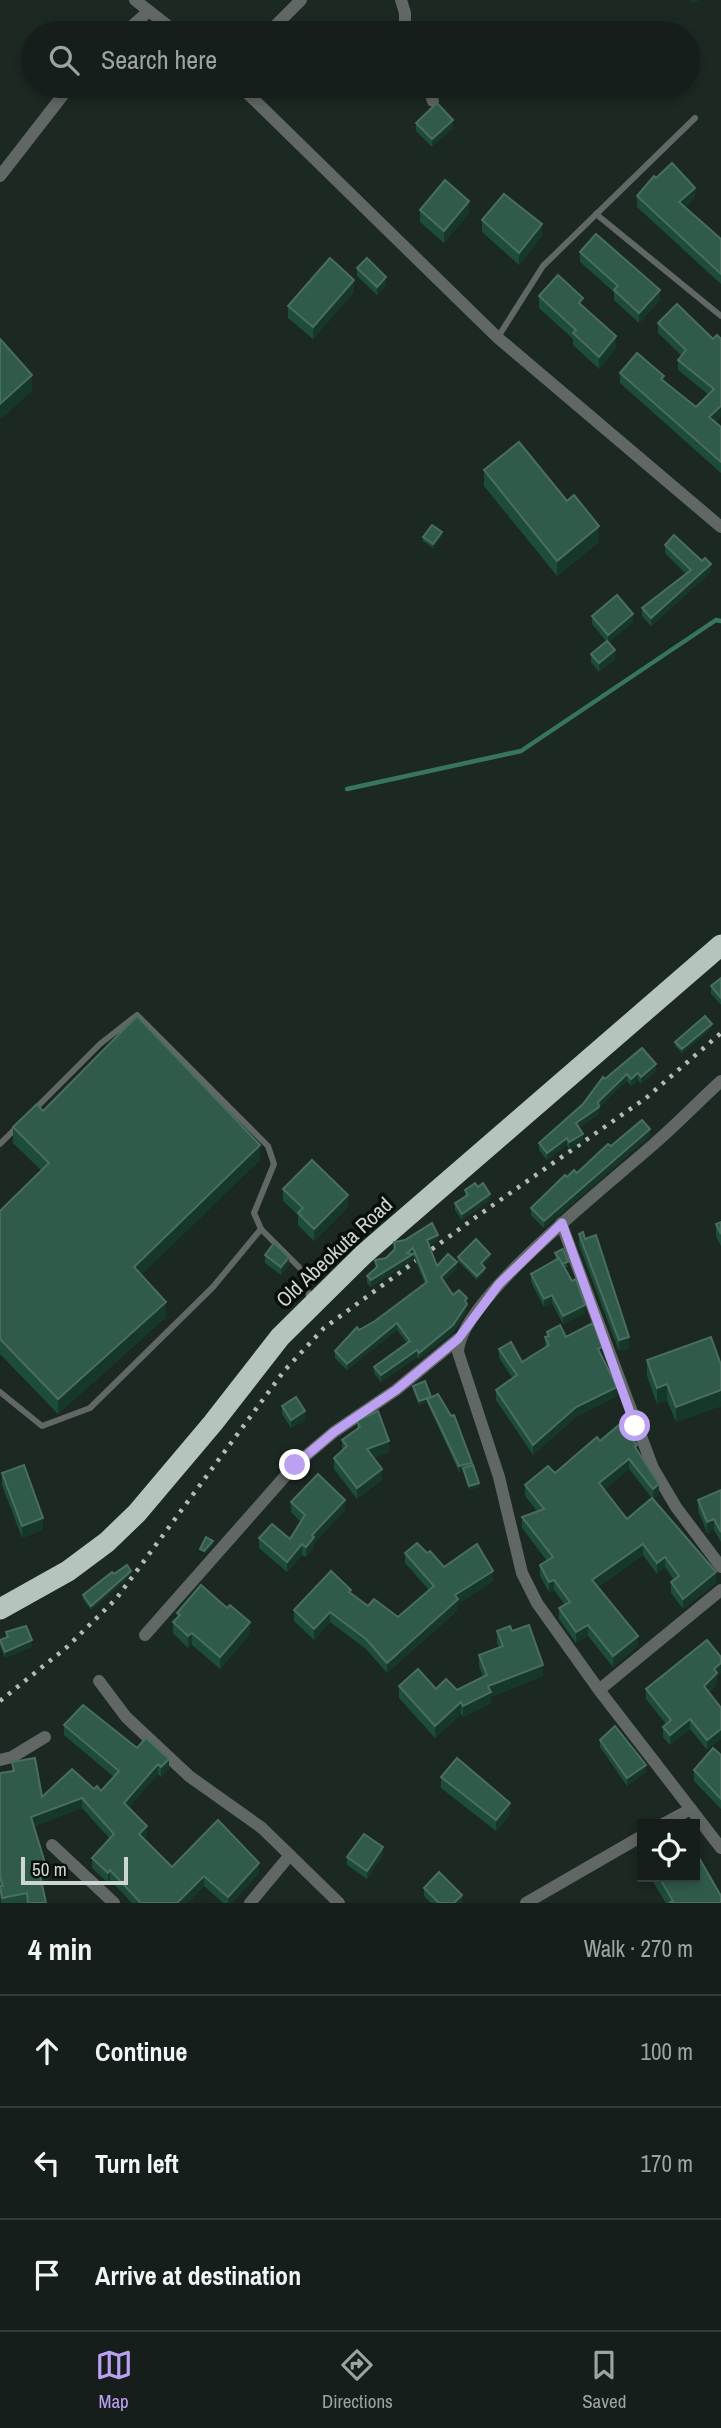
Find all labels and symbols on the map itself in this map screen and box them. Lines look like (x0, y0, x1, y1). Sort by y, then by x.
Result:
street label: Old Abeokuta Road (269, 1190, 399, 1314)
route start (619, 1410, 650, 1441)
route end (279, 1449, 310, 1480)
scale bar (21, 1854, 128, 1886)

